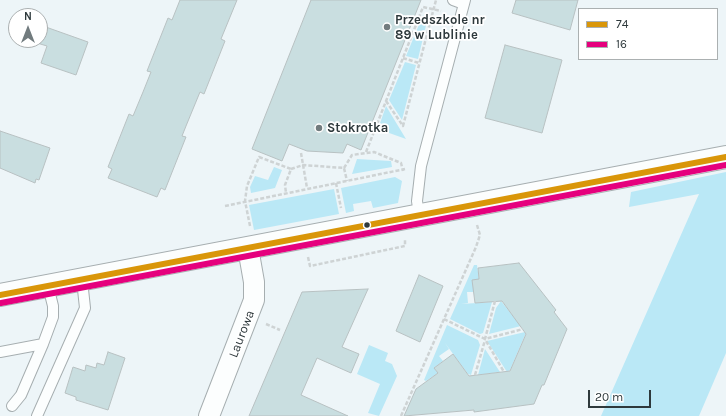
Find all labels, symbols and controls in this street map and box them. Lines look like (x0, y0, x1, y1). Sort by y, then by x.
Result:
north arrow (8, 8, 48, 48)
legend (578, 8, 718, 60)
text: N (24, 10, 32, 23)
place label: Przedszkole nr 89 w Lublinie (395, 12, 485, 43)
text: 74 (616, 17, 628, 31)
marker: Przedszkole nr 89 w Lublinie (382, 22, 392, 32)
text: 16 (616, 37, 627, 51)
place label: Stokrotka (327, 120, 388, 136)
marker: Stokrotka (314, 123, 324, 133)
unlabelled marker (362, 220, 372, 230)
street label: Laurowa (226, 308, 258, 360)
scale bar (590, 382, 653, 408)
text: 20 m (595, 390, 623, 404)

